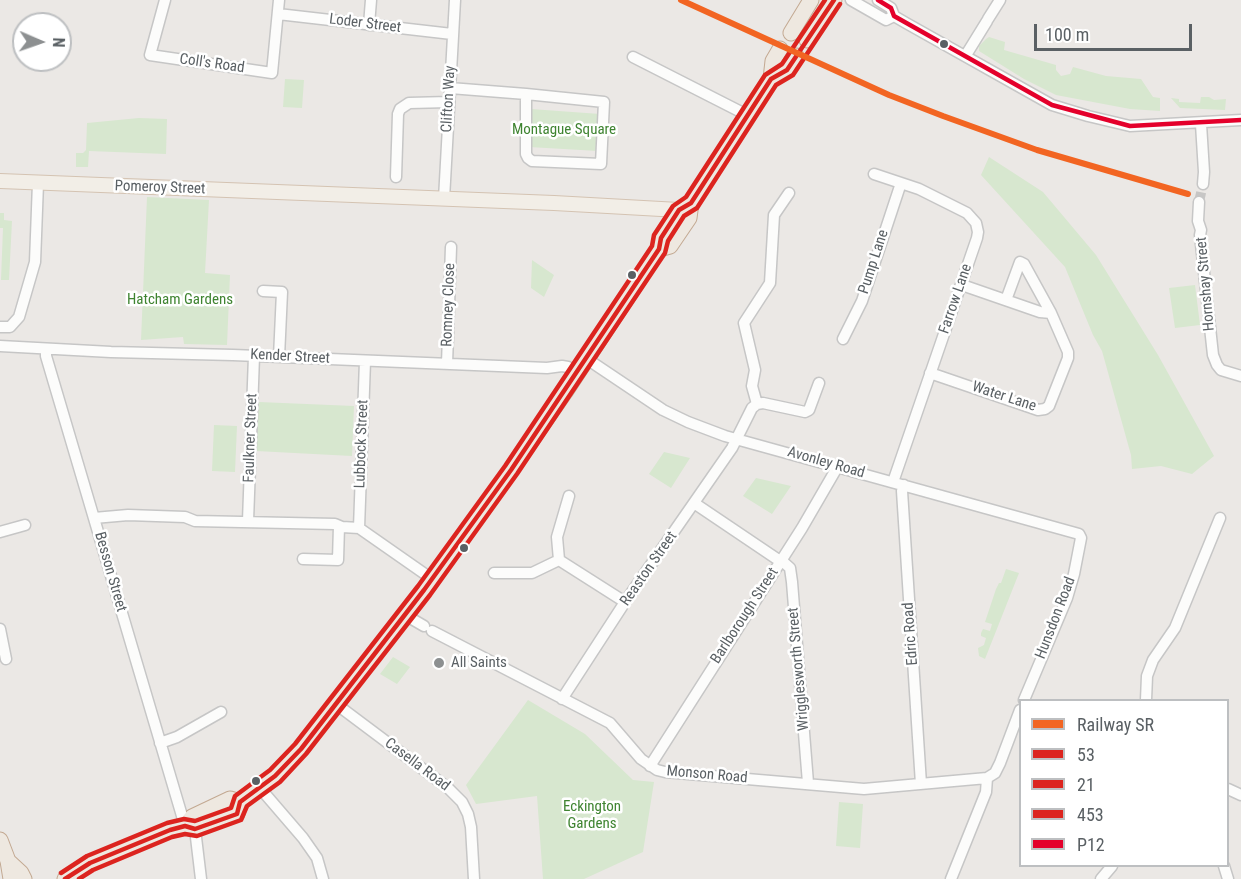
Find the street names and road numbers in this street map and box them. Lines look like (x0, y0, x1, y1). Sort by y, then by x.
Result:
street label: Loder Street (328, 11, 402, 37)
street label: Coll's Road (178, 51, 246, 77)
street label: Clifton Way (438, 65, 460, 133)
street label: Pomeroy Street (114, 177, 206, 199)
street label: Pump Lane (855, 228, 893, 296)
street label: Hornshay Street (1193, 236, 1219, 332)
street label: Farrow Lane (936, 262, 976, 336)
street label: Romney Close (439, 263, 459, 347)
street label: Kender Street (250, 346, 330, 368)
street label: Water Lane (970, 378, 1038, 416)
street label: Faulkner Street (240, 393, 262, 483)
street label: Lubbock Street (351, 399, 373, 489)
street label: Avonley Road (785, 443, 867, 483)
street label: Reaston Street (617, 528, 681, 610)
street label: Besson Street (90, 530, 130, 614)
street label: Barlborough Street (707, 565, 783, 667)
street label: Hunsdon Road (1032, 574, 1080, 662)
street label: Edric Road (900, 602, 922, 666)
street label: Wrigglesworth Street (785, 607, 813, 731)
street label: Casella Road (381, 735, 453, 795)
street label: Monson Road (666, 762, 748, 788)

